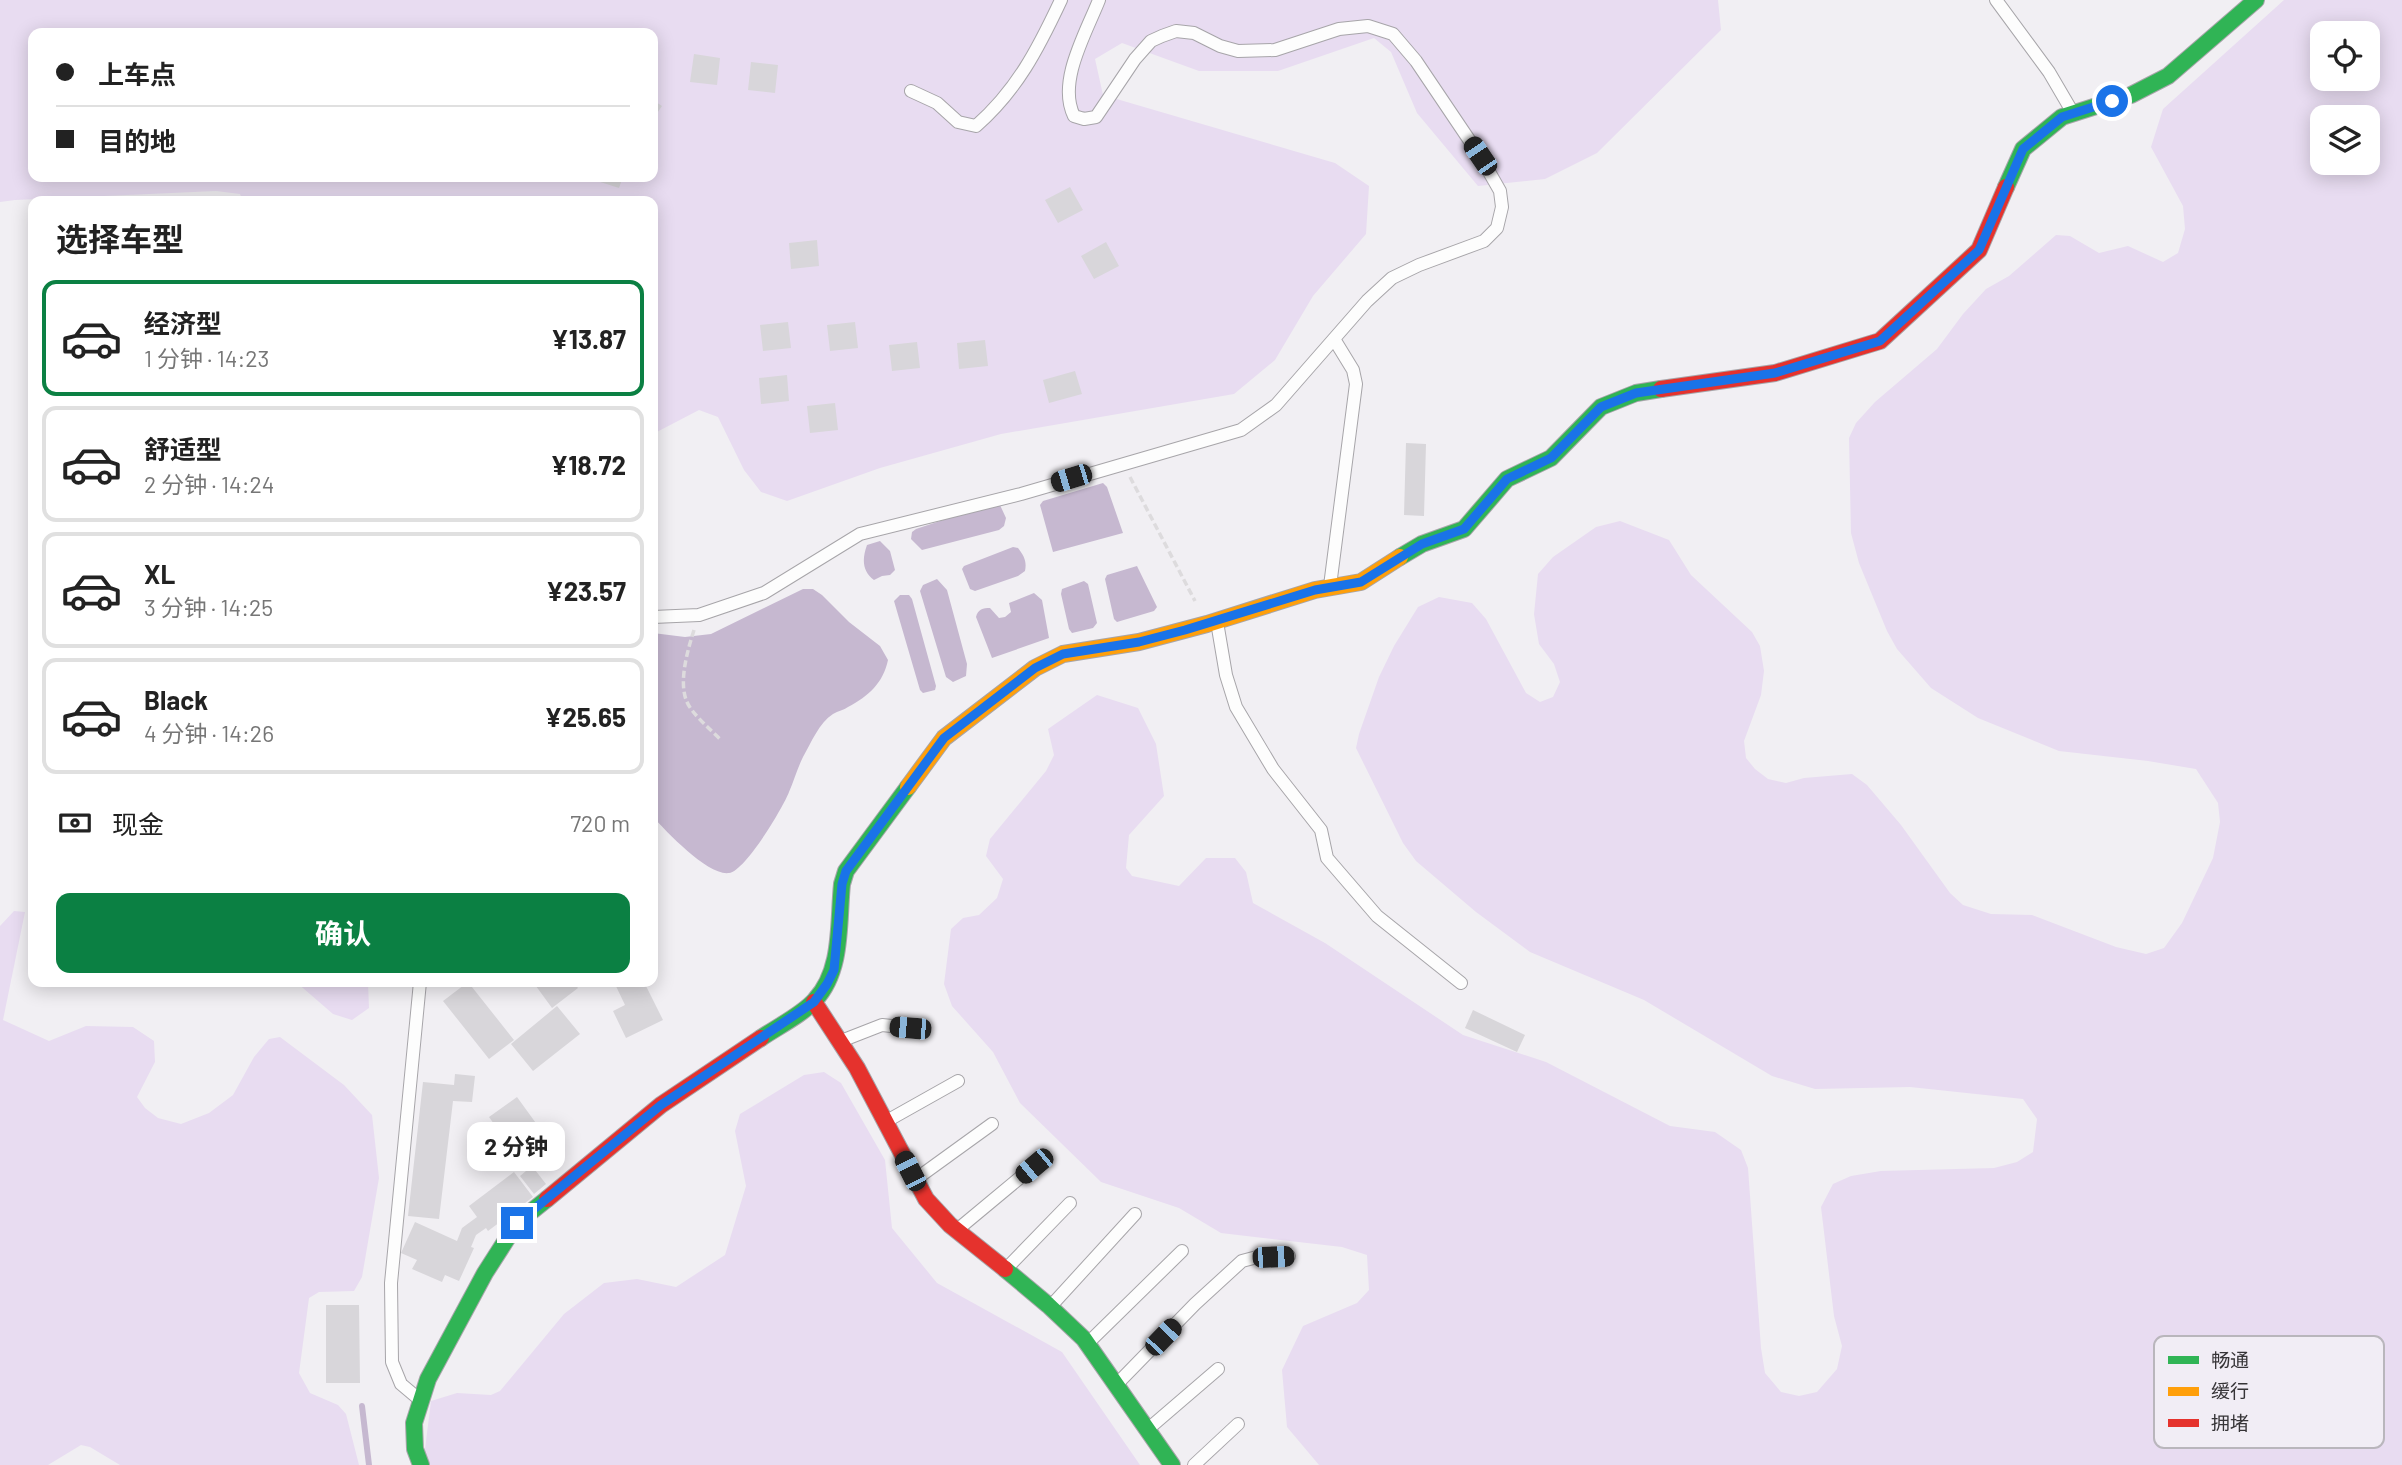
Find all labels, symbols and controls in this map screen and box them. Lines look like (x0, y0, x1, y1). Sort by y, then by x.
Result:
map controls (2310, 21, 2380, 175)
button: locate (2310, 21, 2380, 91)
text: 上车点 (98, 58, 176, 89)
route start (2096, 85, 2128, 117)
button: layers (2310, 105, 2380, 175)
text: 目的地 (98, 125, 176, 156)
car (1460, 133, 1501, 179)
text: 选择车型 (56, 219, 184, 257)
icon: car (60, 307, 123, 370)
text: 经济型 (144, 307, 222, 338)
text: ¥13.87 (551, 323, 626, 354)
text: 1 分钟 · 14:23 (144, 344, 269, 372)
icon: car (60, 433, 123, 496)
text: 舒适型 (144, 433, 222, 464)
text: ¥18.72 (550, 449, 626, 480)
car (1048, 462, 1095, 494)
text: 2 分钟 · 14:24 (144, 470, 274, 498)
text: XL (144, 558, 175, 589)
icon: car (60, 559, 123, 622)
text: ¥23.57 (546, 575, 626, 606)
text: 3 分钟 · 14:25 (144, 593, 273, 621)
text: Black (144, 684, 208, 715)
icon: car (60, 685, 123, 748)
text: ¥25.65 (545, 701, 626, 732)
text: 4 分钟 · 14:26 (144, 719, 274, 747)
icon: cash (56, 804, 94, 842)
text: 现金 (112, 808, 164, 839)
text: 720 m (570, 809, 630, 837)
button: 确认 (56, 893, 630, 973)
car (889, 1016, 932, 1040)
callout: 2 分钟 (468, 1122, 566, 1170)
text: 2 分钟 (484, 1132, 548, 1160)
car (1012, 1144, 1057, 1188)
car (892, 1148, 929, 1194)
route end (501, 1207, 533, 1239)
car (1252, 1246, 1295, 1268)
car (1141, 1315, 1186, 1359)
legend (2154, 1336, 2384, 1448)
text: 畅通 (2211, 1348, 2249, 1371)
text: 缓行 (2211, 1379, 2249, 1402)
text: 拥堵 (2211, 1411, 2249, 1434)

